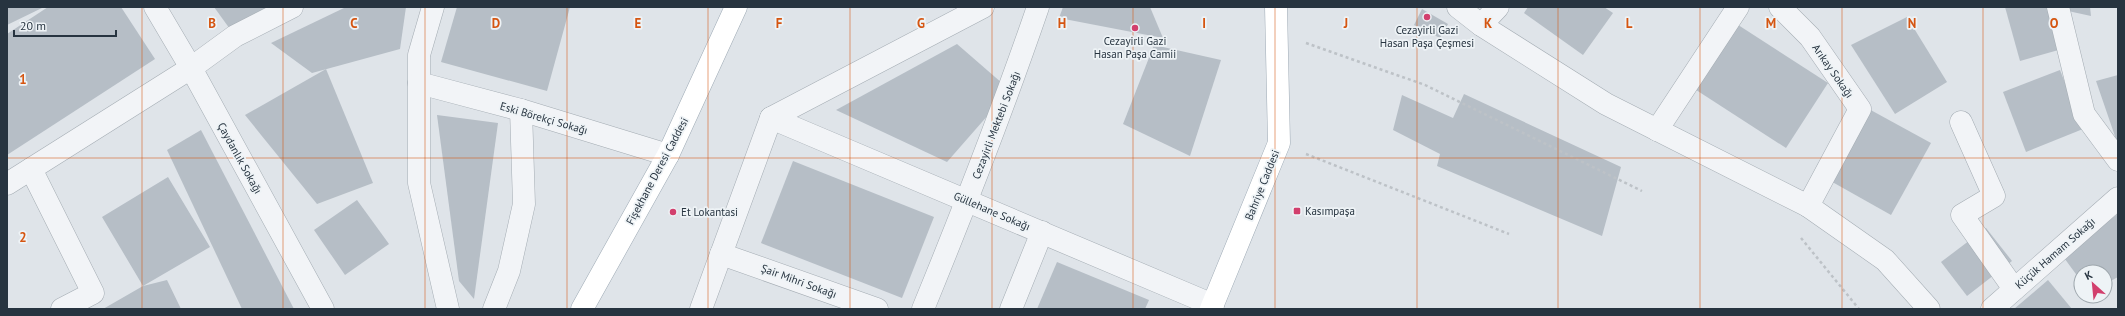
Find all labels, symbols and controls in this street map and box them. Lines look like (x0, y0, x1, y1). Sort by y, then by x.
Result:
scale bar (14, 12, 116, 38)
marker: Cezayirli Gazi Hasan Paşa Çeşmesi (1422, 12, 1432, 22)
text: B (208, 15, 216, 32)
text: C (350, 15, 358, 32)
text: D (492, 15, 500, 32)
text: E (635, 15, 642, 32)
text: F (776, 15, 783, 32)
text: G (917, 15, 925, 32)
text: H (1058, 15, 1066, 32)
text: I (1202, 15, 1206, 32)
text: J (1343, 15, 1348, 32)
text: K (1484, 15, 1492, 32)
text: L (1626, 15, 1633, 32)
text: M (1766, 15, 1776, 32)
text: N (1908, 15, 1916, 32)
text: O (2050, 15, 2059, 32)
text: 20 m (20, 18, 46, 33)
marker: Cezayirli Gazi Hasan Paşa Camii (1130, 23, 1140, 33)
place label: Cezayirli Gazi Hasan Paşa Çeşmesi (1380, 23, 1474, 50)
place label: Cezayirli Gazi Hasan Paşa Camii (1094, 34, 1176, 61)
street label: Arıkay Sokağı (1809, 41, 1857, 101)
street label: Cezayirli Mektebi Sokağı (969, 69, 1023, 181)
text: 1 (19, 71, 27, 88)
street label: Eski Börekçi Sokağı (499, 99, 589, 137)
street label: Fişekhane Deresi Caddesi (623, 115, 691, 227)
street label: Çaydanlık Sokağı (215, 120, 265, 196)
street label: Bahriye Caddesi (1242, 148, 1282, 222)
street label: Güllehane Sokağı (952, 189, 1032, 233)
place label: Kasımpaşa (1305, 204, 1355, 218)
place label: Et Lokantasi (681, 205, 738, 219)
marker: Kasımpaşa (1292, 206, 1302, 216)
marker: Et Lokantasi (668, 207, 678, 217)
street label: Küçük Hamam Sokağı (2012, 215, 2098, 291)
text: 2 (19, 229, 27, 246)
street label: Şair Mihri Sokağı (759, 261, 839, 301)
north arrow (2073, 264, 2113, 304)

